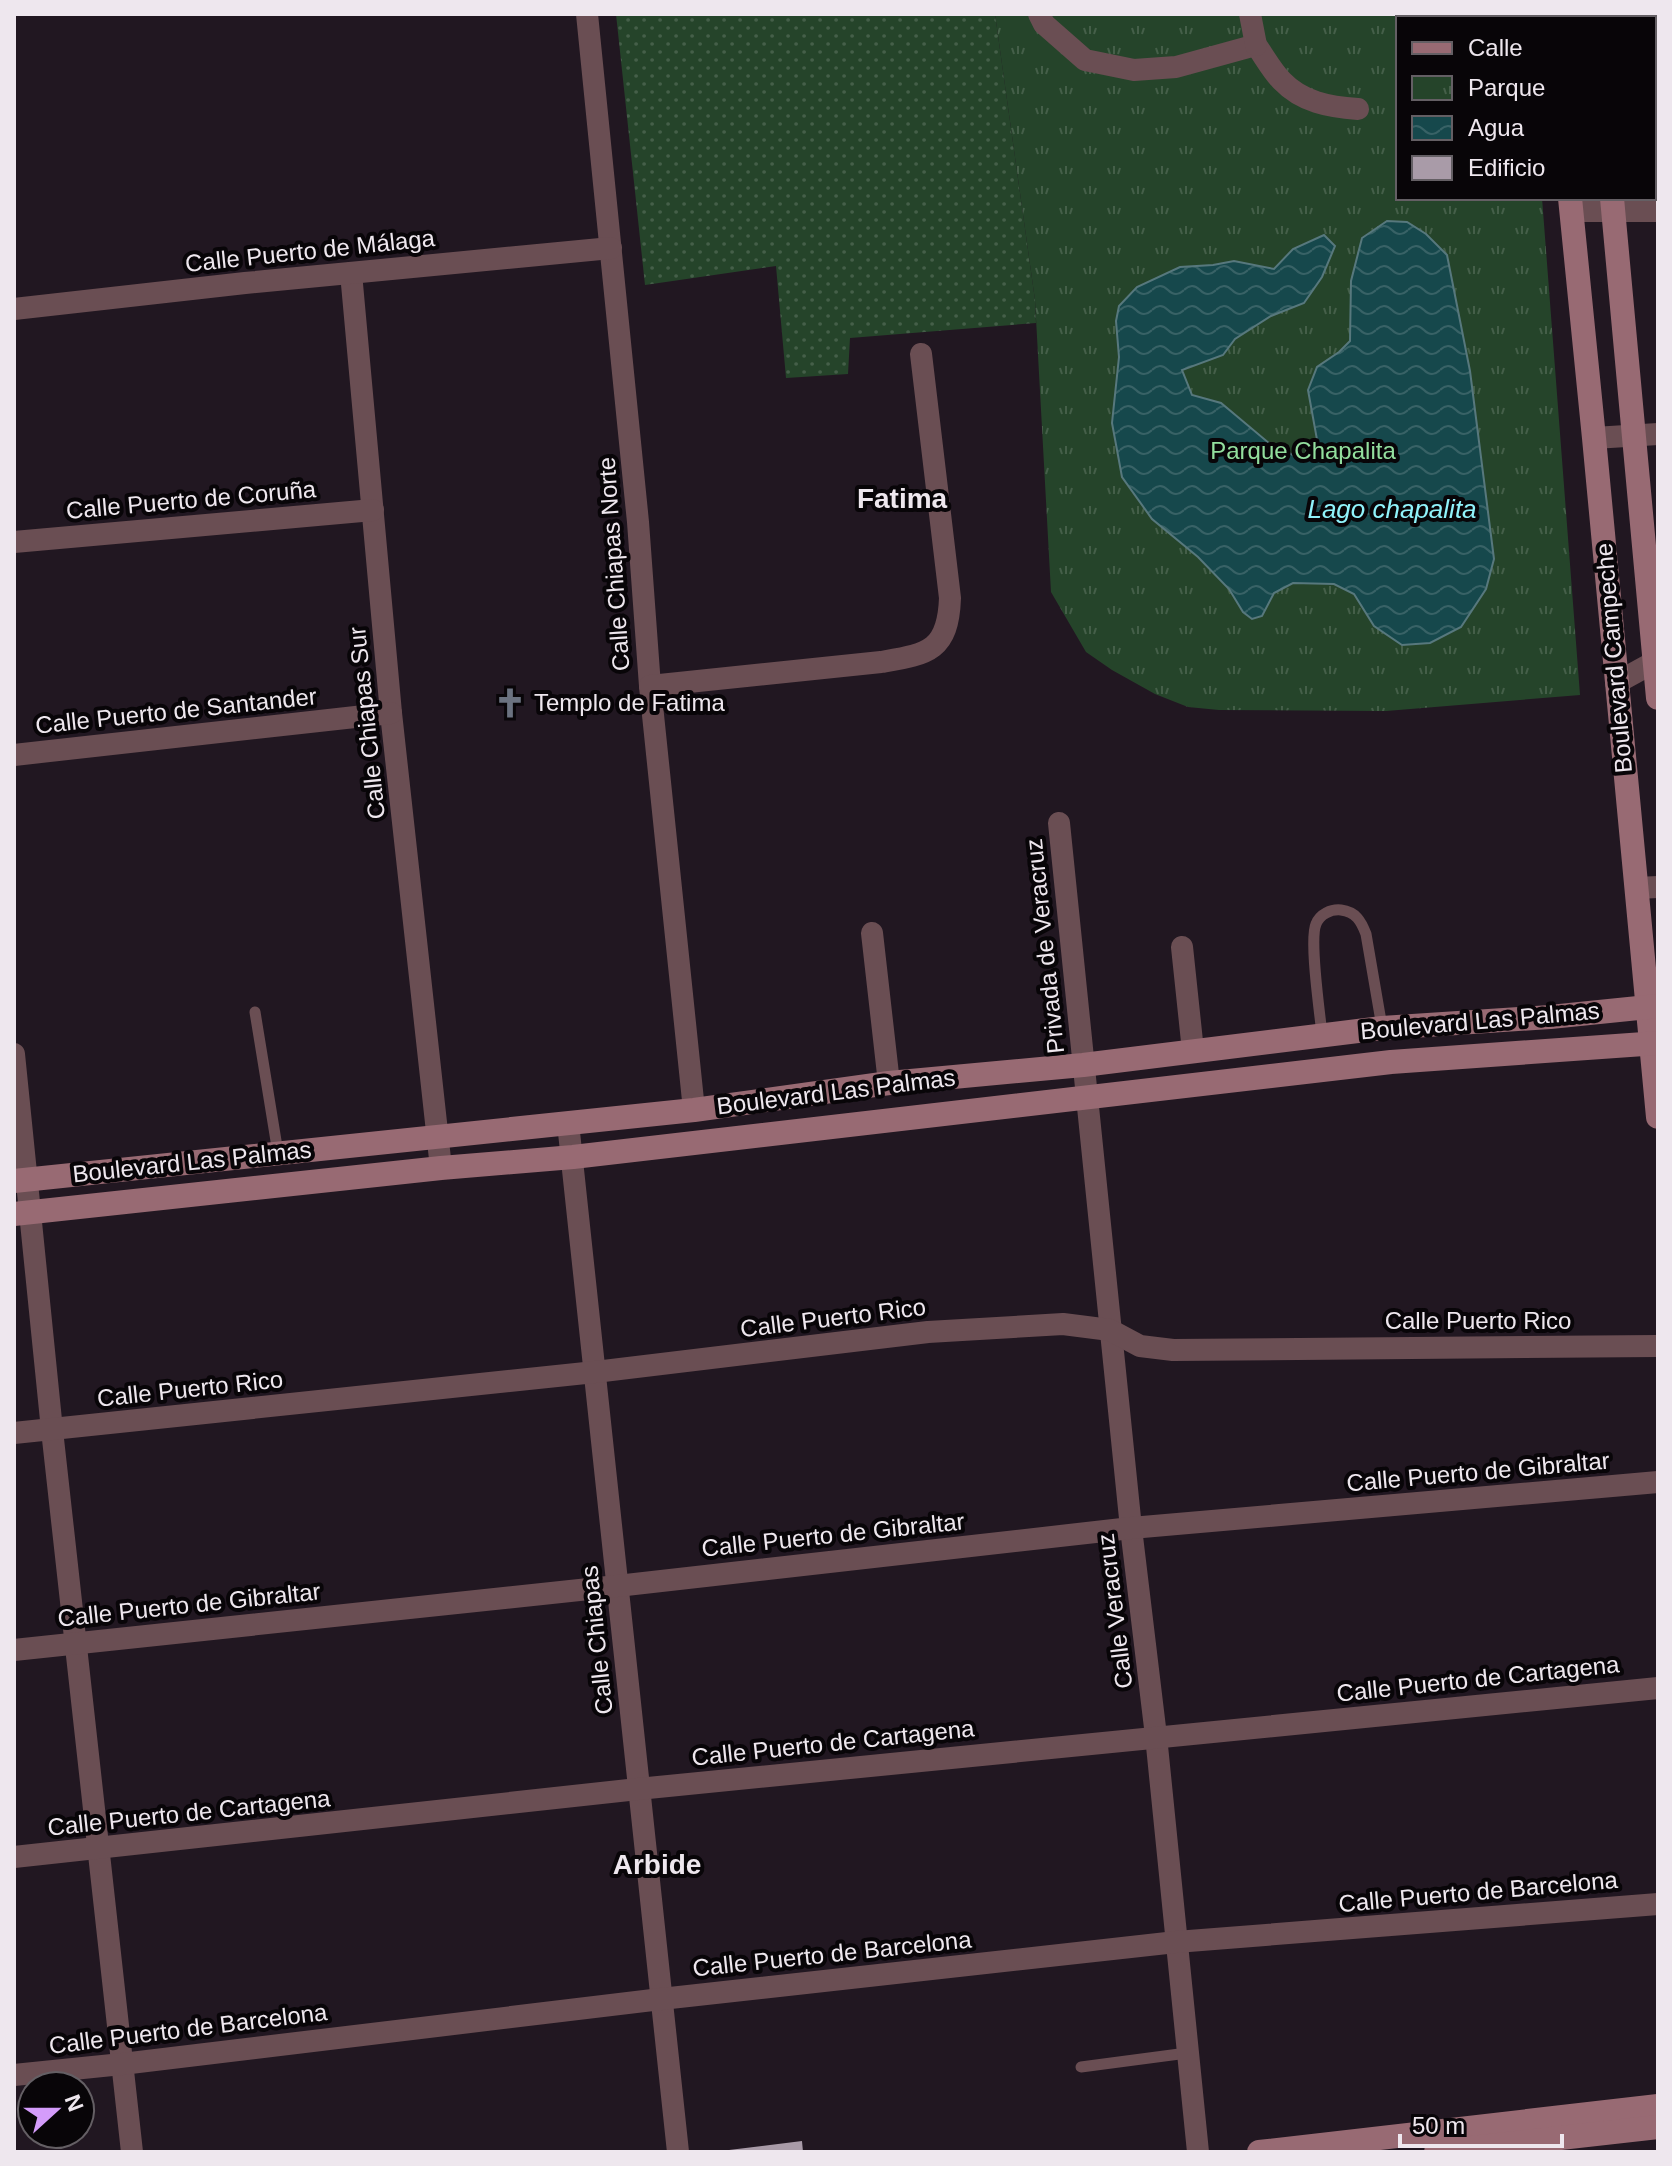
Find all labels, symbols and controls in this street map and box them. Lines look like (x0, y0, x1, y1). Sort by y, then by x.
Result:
legend (1396, 16, 1656, 200)
text: Calle (1468, 34, 1523, 61)
text: Parque (1468, 74, 1545, 101)
text: Agua (1468, 114, 1525, 141)
text: Edificio (1468, 154, 1545, 181)
street label: Calle Puerto de Málaga (184, 224, 437, 277)
park label: Parque Chapalita (1210, 437, 1396, 464)
street label: Calle Chiapas Norte (593, 456, 634, 672)
street label: Calle Puerto de Coruña (65, 475, 318, 524)
district label: Fatima (857, 483, 948, 514)
water label: Lago chapalita (1307, 494, 1477, 524)
street label: Boulevard Campeche (1590, 542, 1637, 774)
street label: Calle Chiapas Sur (343, 625, 390, 821)
street label: Calle Puerto de Santander (34, 682, 318, 739)
church icon: Templo de Fatima (493, 686, 527, 720)
place label: Templo de Fatima (534, 689, 725, 716)
street label: Privada de Veracruz (1020, 837, 1069, 1055)
street label: Boulevard Las Palmas (1359, 997, 1601, 1044)
street label: Boulevard Las Palmas (715, 1063, 957, 1120)
street label: Boulevard Las Palmas (71, 1136, 313, 1187)
street label: Calle Puerto Rico (739, 1293, 927, 1342)
street label: Calle Puerto Rico (1385, 1307, 1571, 1334)
street label: Calle Puerto Rico (96, 1365, 284, 1412)
street label: Calle Puerto de Gibraltar (1345, 1447, 1611, 1496)
street label: Calle Puerto de Gibraltar (700, 1507, 966, 1562)
street label: Calle Veracruz (1092, 1532, 1137, 1690)
street label: Calle Chiapas (575, 1564, 618, 1716)
street label: Calle Puerto de Gibraltar (56, 1577, 322, 1632)
street label: Calle Puerto de Cartagena (1335, 1650, 1621, 1707)
street label: Calle Puerto de Cartagena (690, 1714, 976, 1771)
street label: Calle Puerto de Cartagena (46, 1784, 332, 1841)
district label: Arbide (613, 1849, 701, 1880)
street label: Calle Puerto de Barcelona (1337, 1866, 1619, 1917)
street label: Calle Puerto de Barcelona (691, 1925, 973, 1982)
street label: Calle Puerto de Barcelona (47, 1998, 329, 2059)
north arrow (16, 2070, 96, 2150)
text: N (60, 2091, 89, 2115)
scale bar (1400, 2098, 1562, 2148)
text: 50 m (1412, 2112, 1465, 2139)

